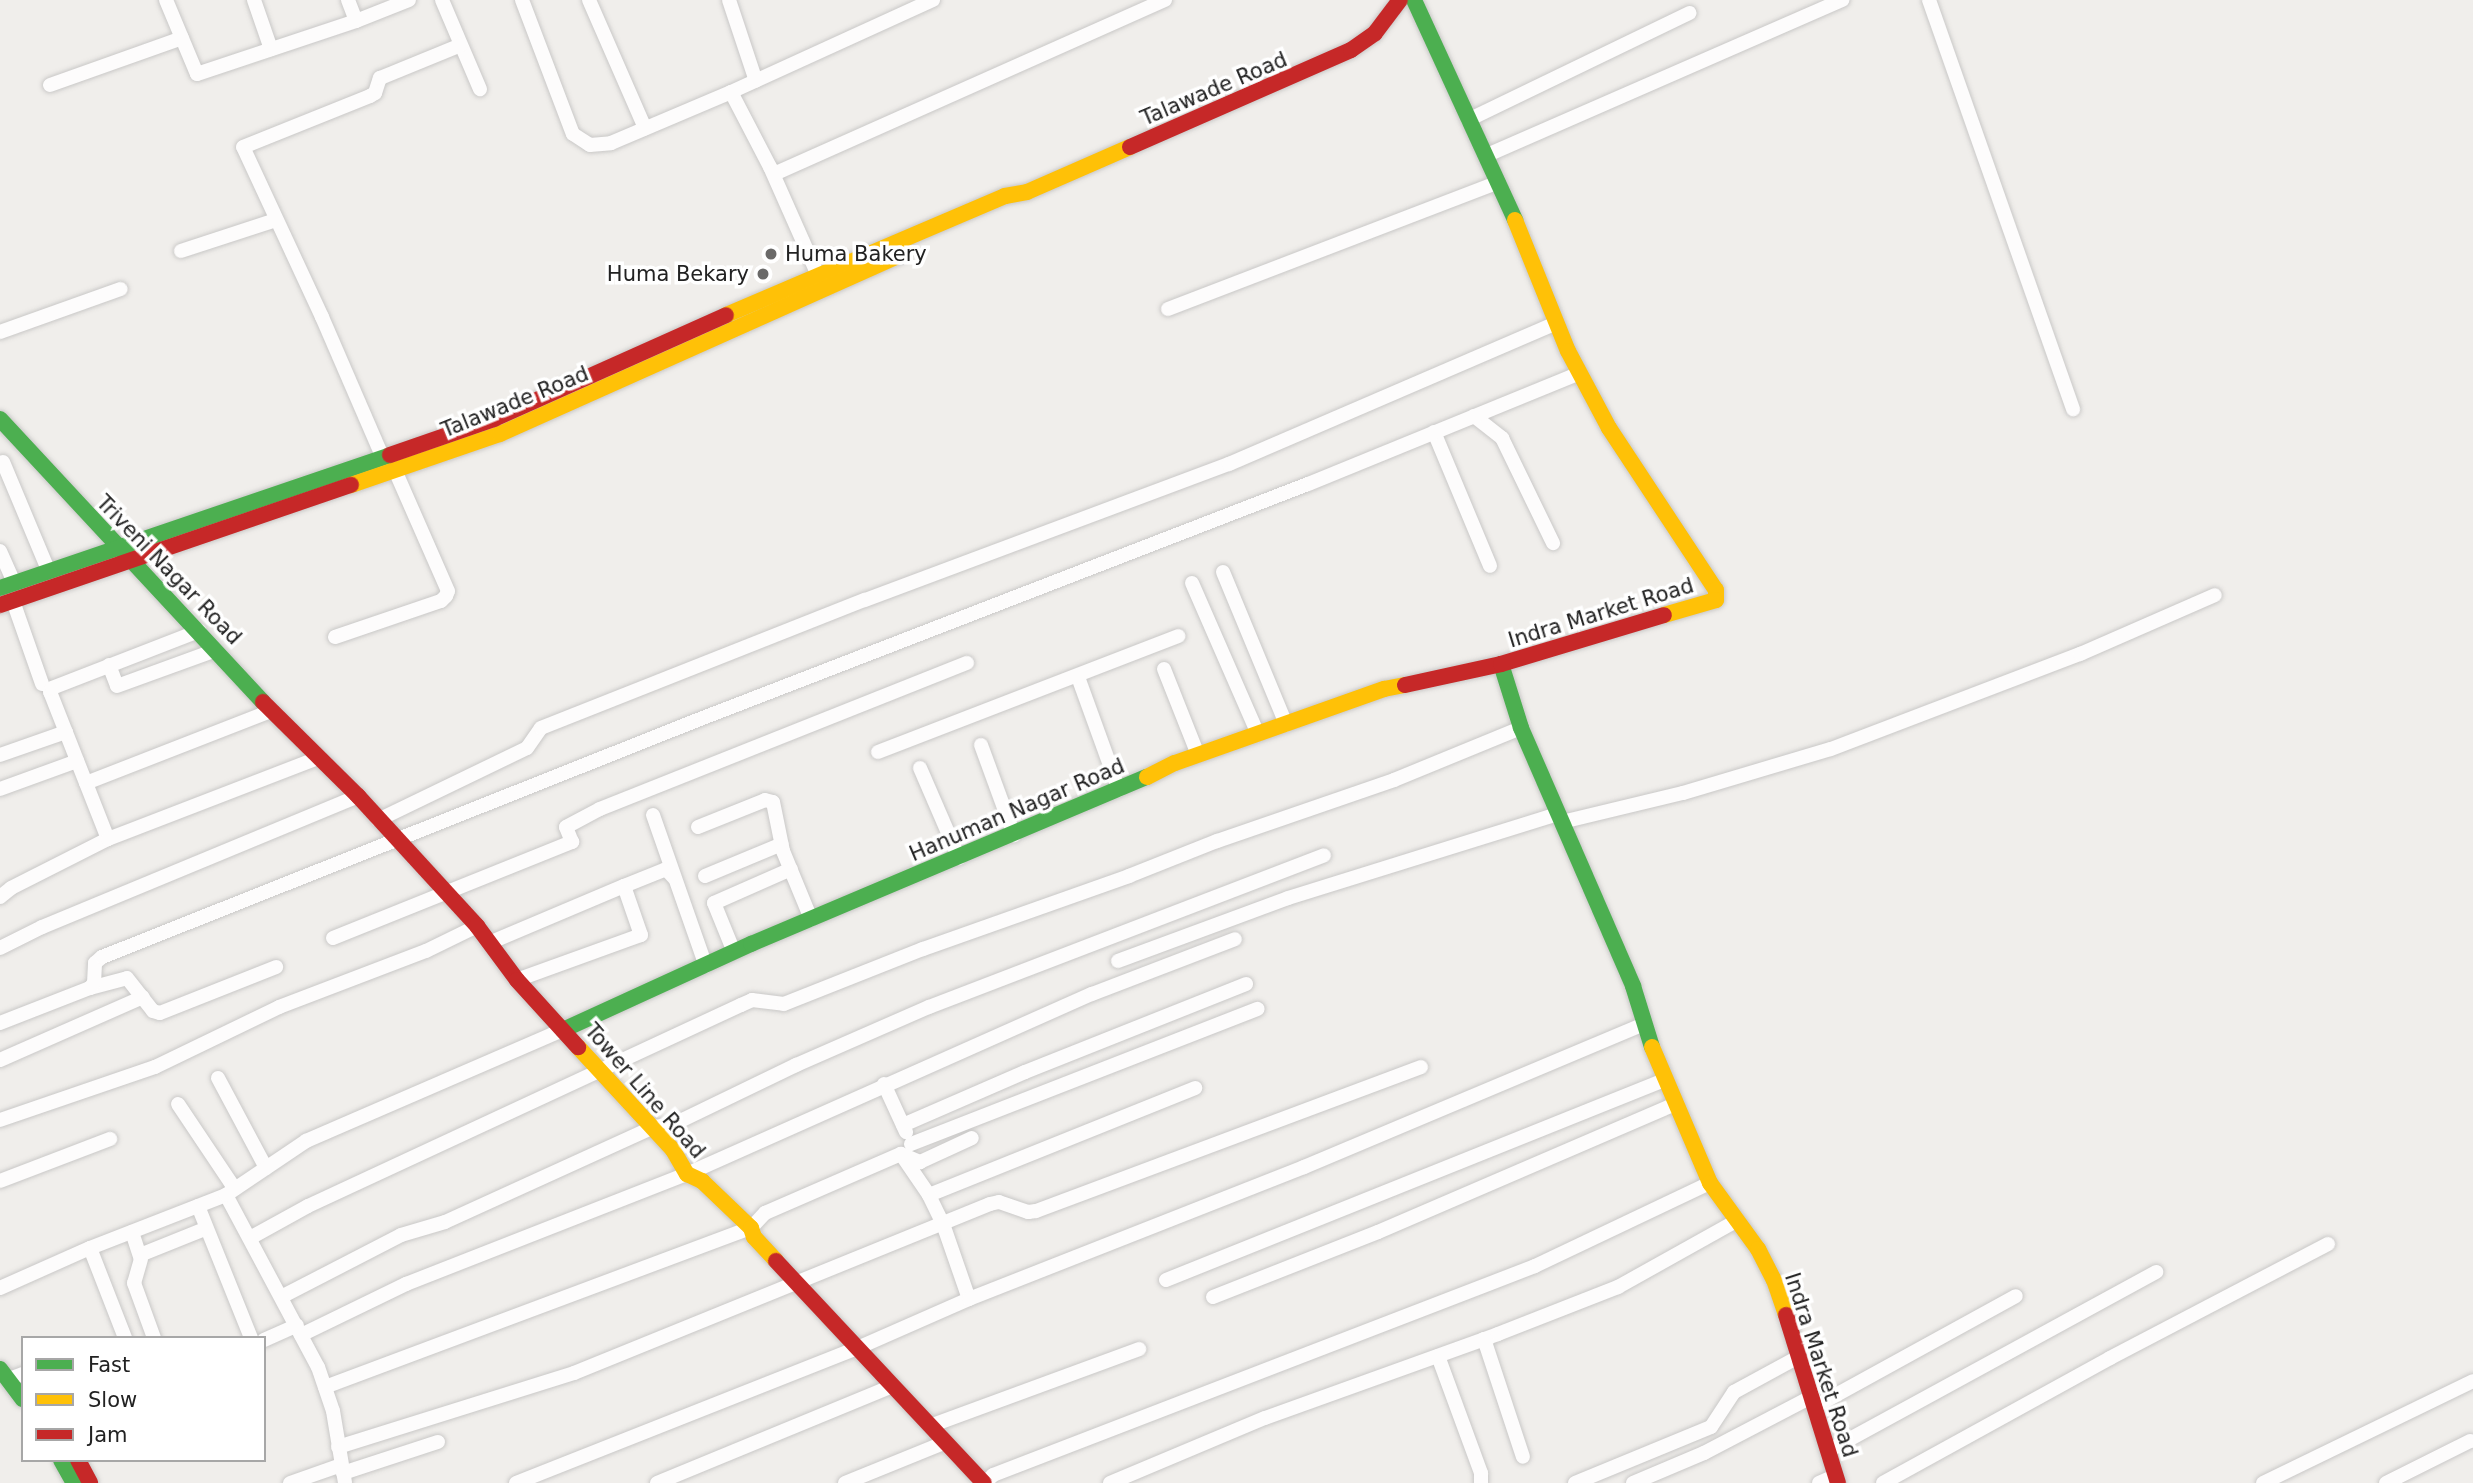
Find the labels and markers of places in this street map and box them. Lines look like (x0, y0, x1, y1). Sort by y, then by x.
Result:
place label: Huma Bakery (785, 241, 927, 267)
marker: Huma Bakery (763, 246, 779, 262)
place label: Huma Bekary (607, 261, 749, 287)
marker: Huma Bekary (755, 266, 771, 282)

